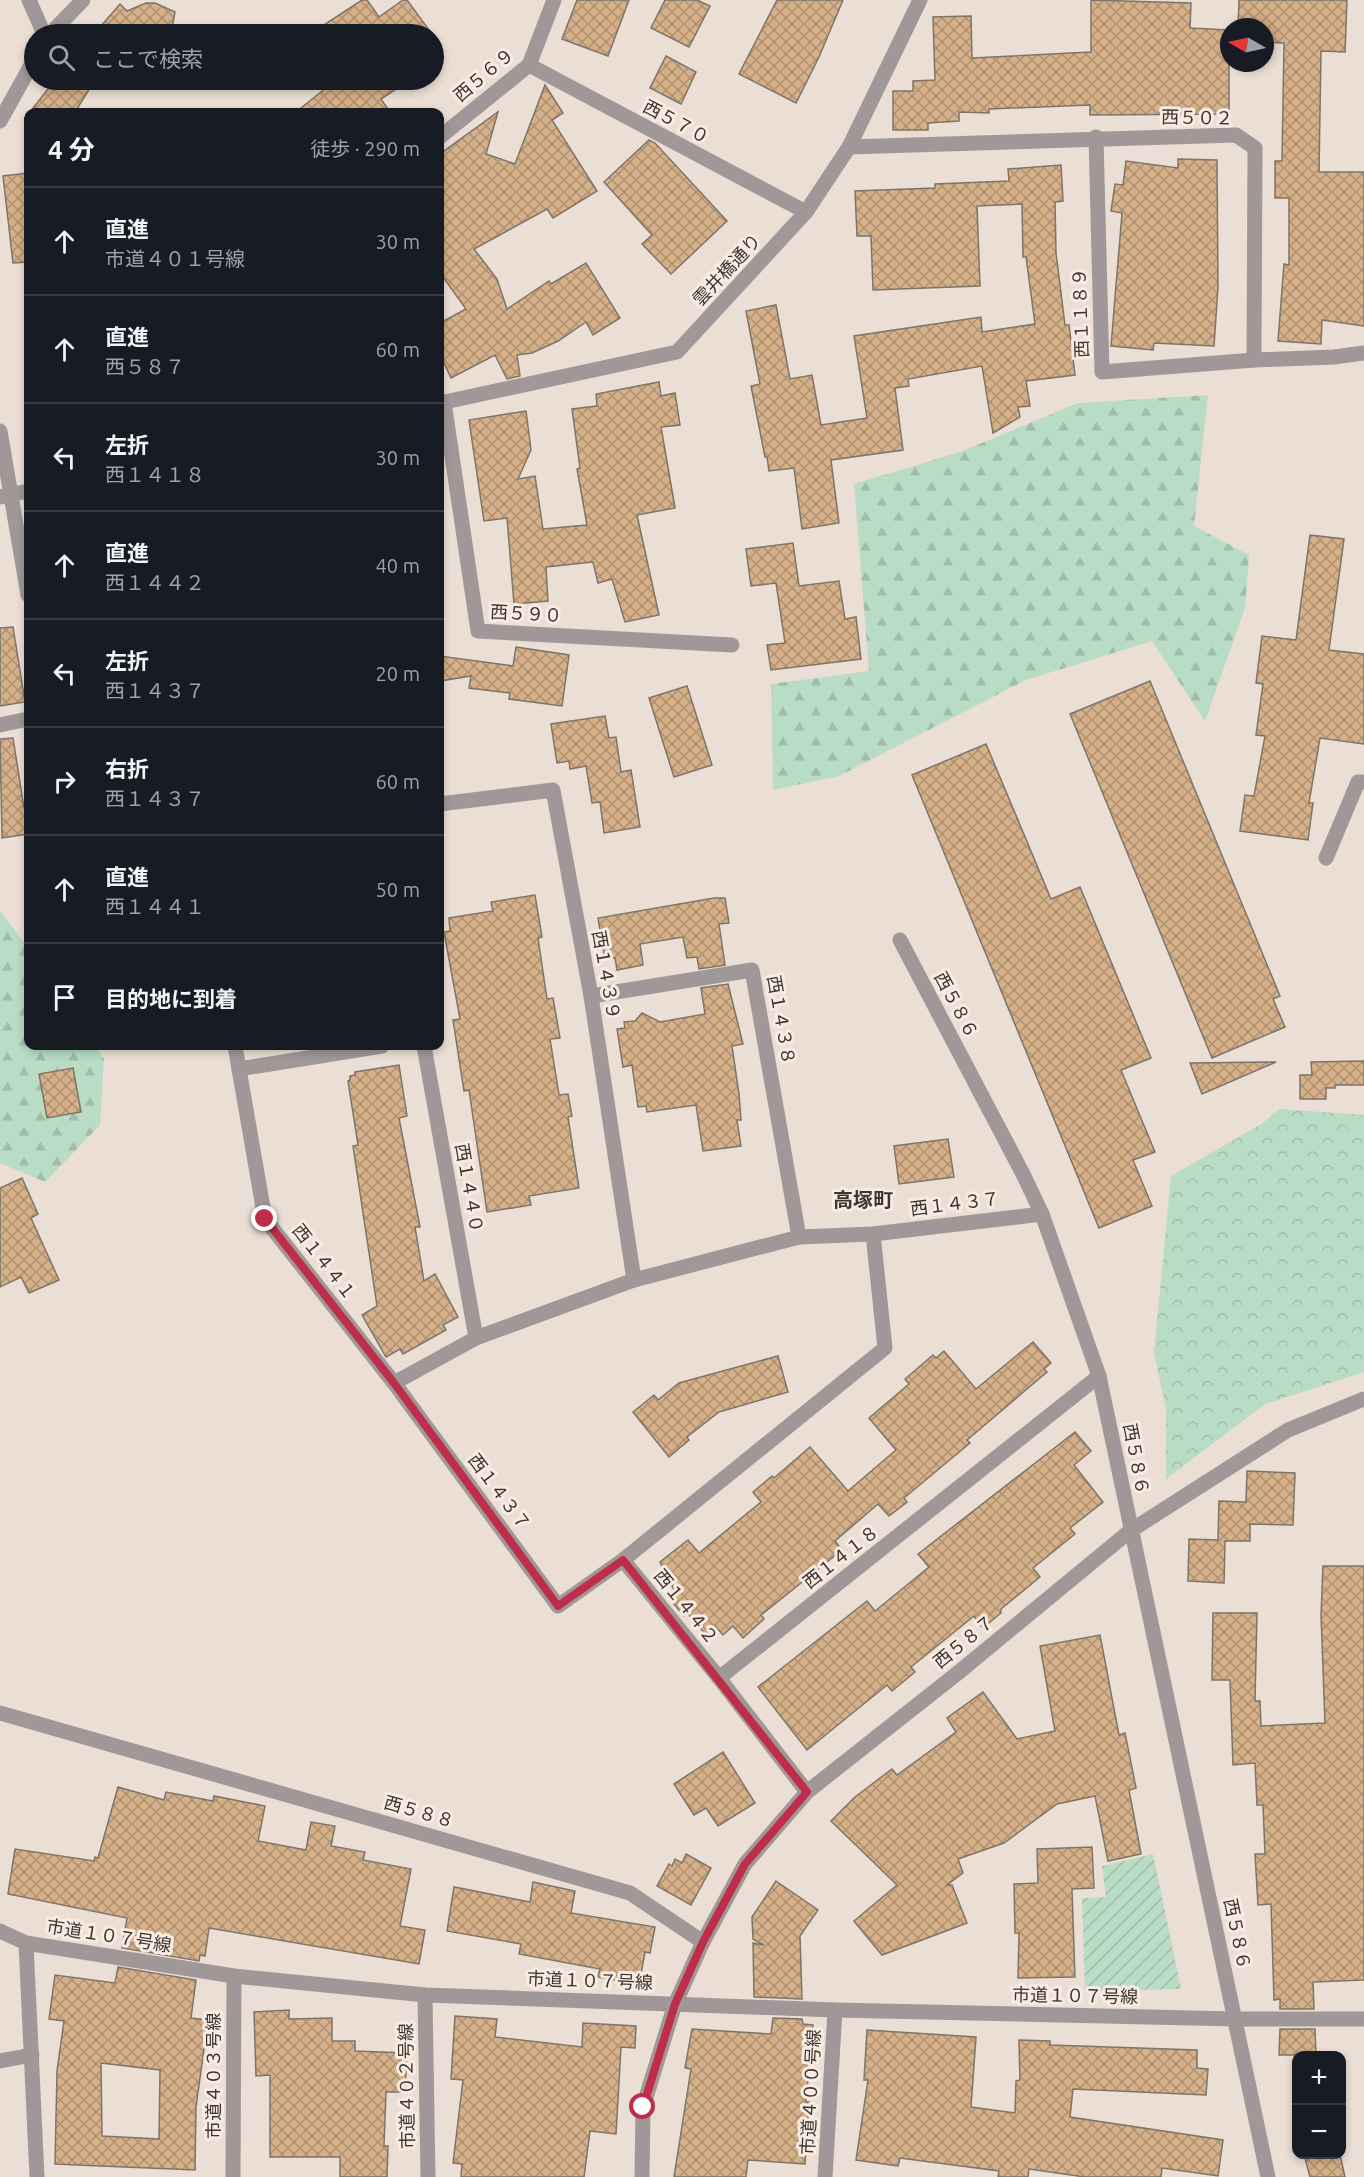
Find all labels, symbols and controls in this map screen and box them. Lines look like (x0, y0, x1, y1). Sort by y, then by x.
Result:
north arrow (1220, 18, 1274, 72)
search box (24, 24, 444, 90)
icon: search (45, 41, 78, 74)
street label: 西５６９ (449, 43, 517, 105)
text: ここで検索 (93, 46, 203, 71)
street label: 西５７０ (640, 95, 713, 147)
street label: 西５０２ (1161, 106, 1233, 128)
text: 4 分 (48, 135, 95, 164)
text: 徒歩 · 290 m (310, 137, 420, 160)
text: 直進 (105, 216, 149, 241)
icon: ahead (48, 225, 81, 258)
text: 30 m (376, 230, 420, 253)
street label: 雲井橋通り (688, 230, 764, 309)
text: 市道４０１号線 (105, 247, 245, 270)
street label: 西１１８９ (1068, 268, 1092, 358)
text: 直進 (105, 324, 149, 349)
icon: ahead (48, 333, 81, 366)
text: 60 m (376, 338, 420, 361)
text: 西５８７ (105, 355, 185, 378)
text: 左折 (105, 432, 149, 457)
icon: left (48, 441, 81, 474)
text: 30 m (376, 446, 420, 469)
text: 西１４１８ (105, 463, 205, 486)
text: 直進 (105, 540, 149, 565)
icon: ahead (48, 549, 81, 582)
text: 40 m (376, 554, 420, 577)
text: 西１４４２ (105, 571, 205, 594)
street label: 西５９０ (490, 601, 563, 625)
text: 左折 (105, 648, 149, 673)
icon: left (48, 657, 81, 690)
text: 20 m (376, 662, 420, 685)
text: 西１４３７ (105, 679, 205, 702)
text: 右折 (105, 756, 149, 781)
icon: right (48, 765, 81, 798)
text: 60 m (376, 770, 420, 793)
text: 西１４３７ (105, 787, 205, 810)
text: 直進 (105, 864, 149, 889)
icon: ahead (48, 873, 81, 906)
text: 50 m (376, 878, 420, 901)
text: 西１４４１ (105, 895, 205, 918)
street label: 西１４３９ (589, 929, 625, 1021)
street label: 西５８６ (931, 968, 983, 1041)
street label: 西１４３８ (764, 974, 800, 1066)
icon: arrive (48, 981, 81, 1014)
text: 目的地に到着 (105, 986, 237, 1011)
street label: 西１４４０ (452, 1142, 488, 1234)
district label: 高塚町 (833, 1188, 893, 1211)
street label: 西１４３７ (909, 1188, 1001, 1218)
route end (251, 1205, 277, 1231)
street label: 西１４４１ (289, 1220, 360, 1303)
street label: 西５８６ (1120, 1422, 1154, 1496)
street label: 西１４３７ (465, 1449, 535, 1533)
street label: 西１４１８ (799, 1521, 882, 1592)
street label: 西１４４２ (651, 1565, 723, 1648)
street label: 西５８７ (929, 1611, 998, 1672)
street label: 西５８８ (382, 1792, 457, 1831)
street label: 西５８６ (1221, 1896, 1255, 1971)
street label: 市道１０７号線 (45, 1915, 173, 1955)
street label: 市道１０７号線 (527, 1968, 653, 1992)
street label: 市道１０７号線 (1012, 1984, 1138, 2006)
street label: 市道４０３号線 (203, 2013, 223, 2139)
street label: 市道４０２号線 (395, 2023, 417, 2149)
street label: 市道４００号線 (797, 2029, 823, 2155)
map controls (1292, 2051, 1346, 2159)
button: + (1292, 2051, 1346, 2105)
route start (629, 2093, 655, 2119)
button: − (1292, 2105, 1346, 2159)

